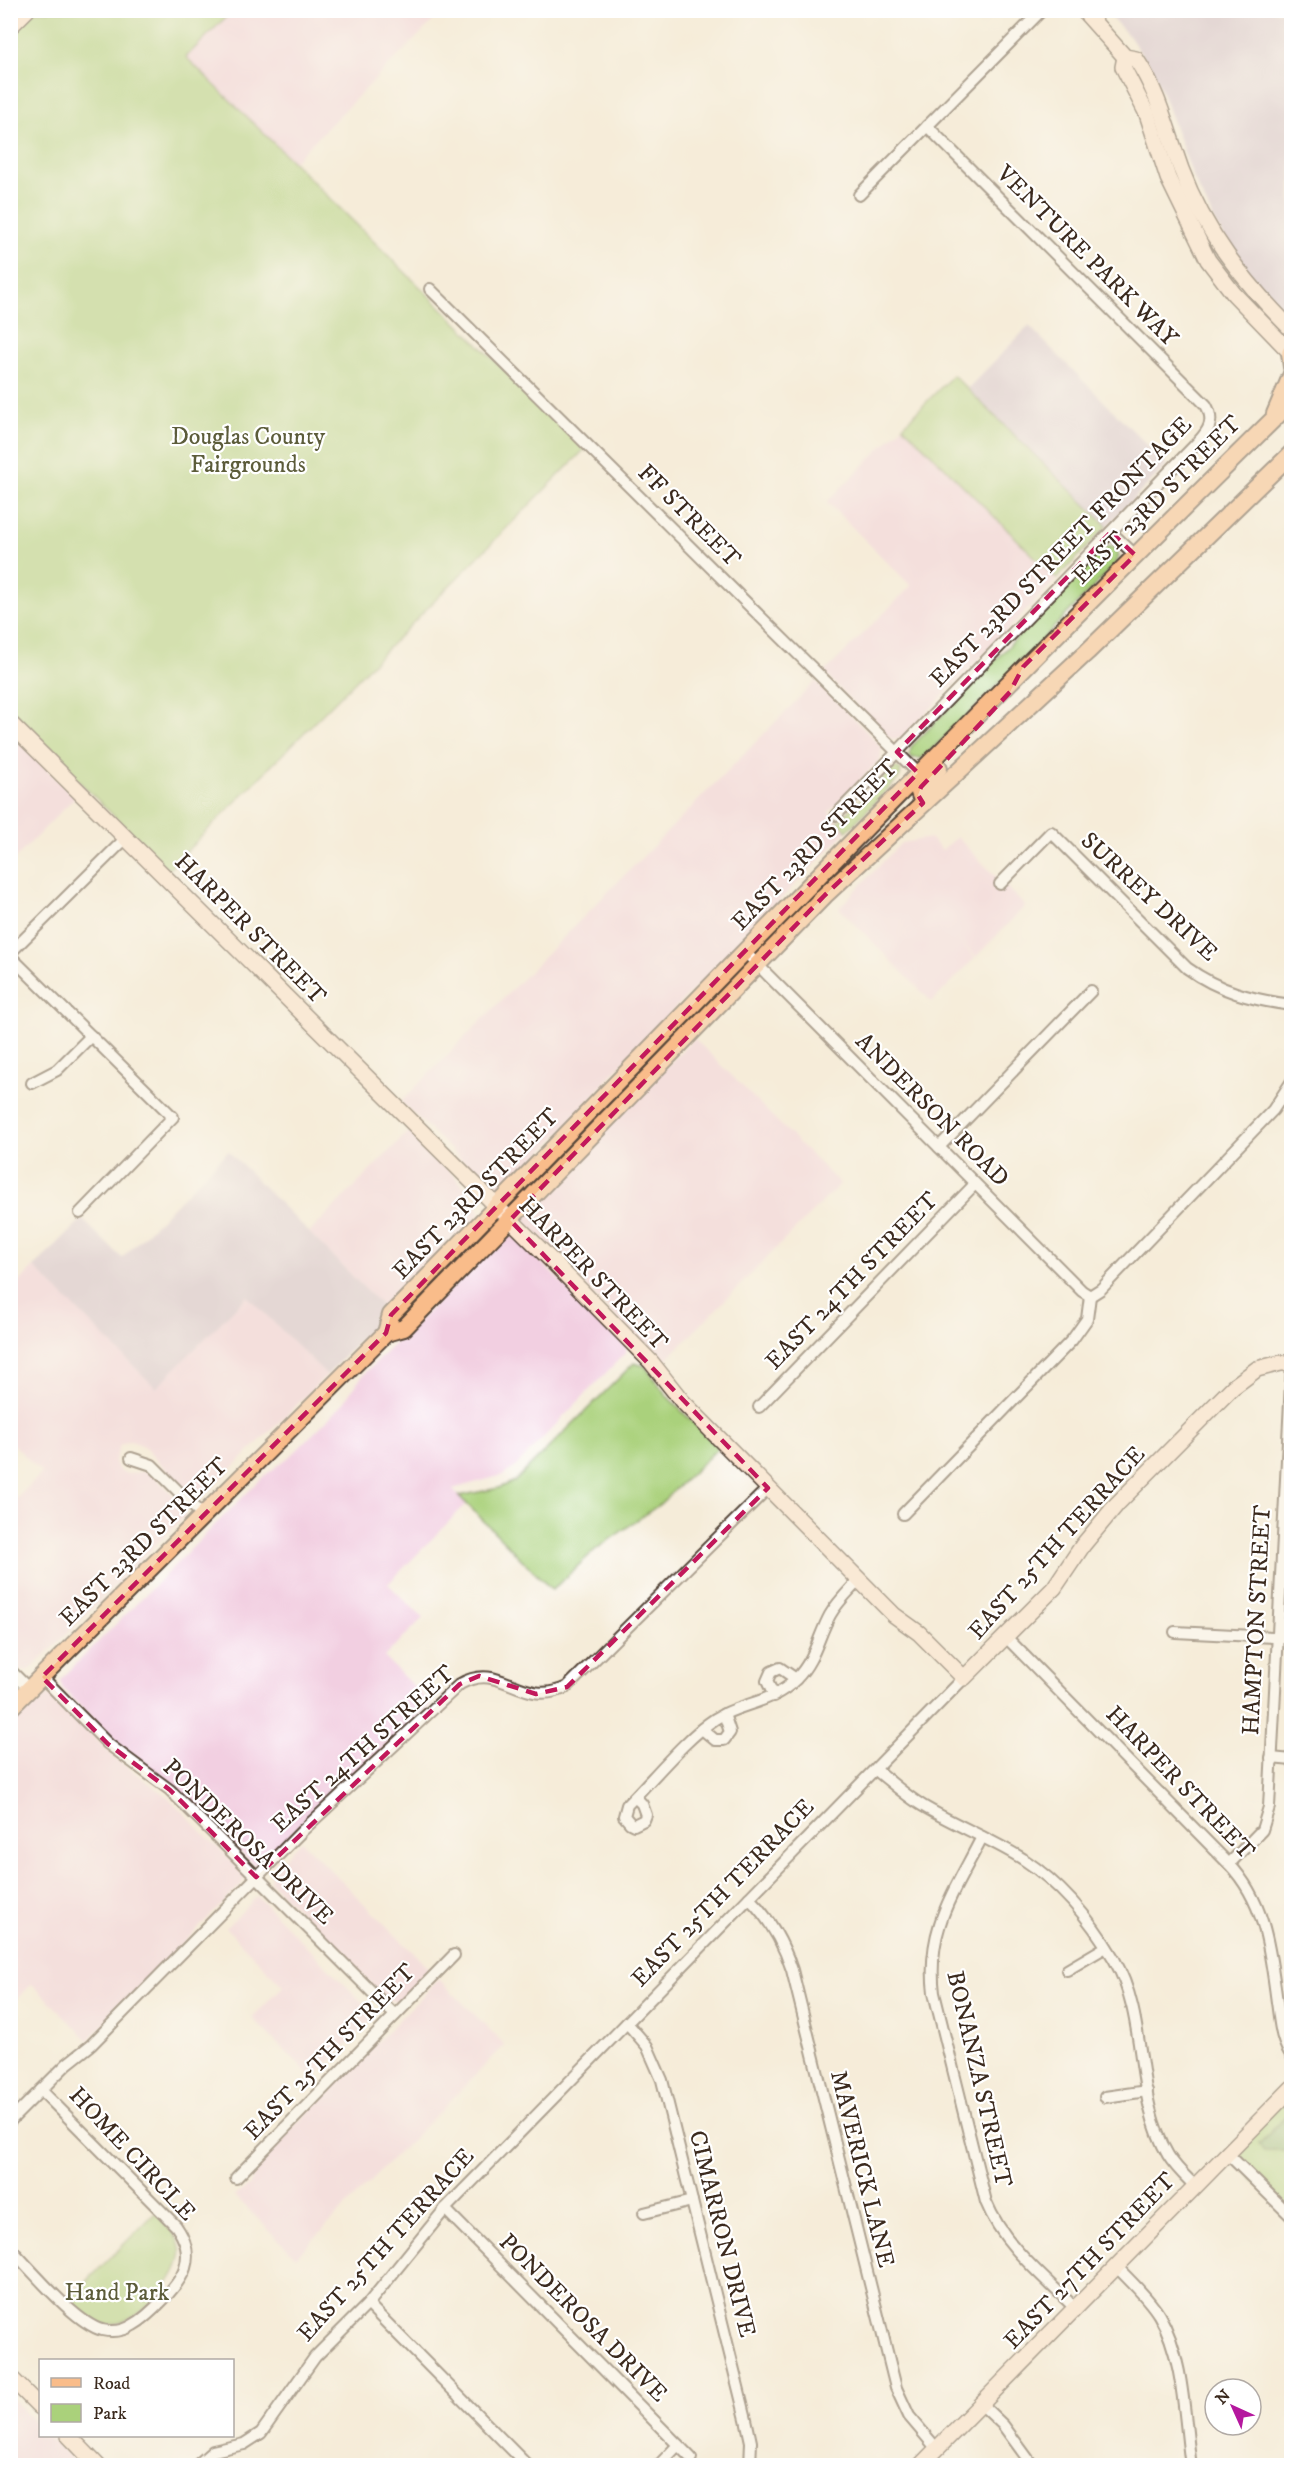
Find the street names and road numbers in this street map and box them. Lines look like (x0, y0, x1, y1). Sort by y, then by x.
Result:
street label: VENTURE PARK WAY (989, 158, 1185, 354)
street label: EAST 23RD STREET (1066, 409, 1248, 591)
street label: EAST 23RD STREET FRONTAGE (923, 410, 1199, 694)
street label: FF STREET (631, 458, 747, 574)
street label: EAST 23RD STREET (725, 753, 905, 937)
street label: SURREY DRIVE (1074, 826, 1224, 968)
street label: HARPER STREET (168, 847, 332, 1011)
street label: ANDERSON ROAD (849, 1027, 1015, 1193)
street label: EAST 23RD STREET (386, 1102, 566, 1286)
street label: EAST 24TH STREET (759, 1186, 945, 1376)
street label: HARPER STREET (512, 1191, 674, 1357)
street label: EAST 25TH TERRACE (962, 1440, 1152, 1646)
street label: EAST 23RD STREET (53, 1451, 235, 1633)
street label: HAMPTON STREET (1236, 1504, 1278, 1736)
street label: EAST 24TH STREET (265, 1659, 461, 1839)
street label: HARPER STREET (1099, 1700, 1261, 1866)
street label: PONDEROSA DRIVE (156, 1753, 340, 1931)
street label: EAST 25TH TERRACE (625, 1793, 821, 1993)
street label: EAST 25TH STREET (238, 1957, 422, 2147)
street label: BONANZA STREET (940, 1968, 1018, 2190)
street label: MAVERICK LANE (823, 2067, 901, 2271)
street label: HOME CIRCLE (62, 2081, 202, 2227)
street label: CIMARRON DRIVE (682, 2127, 762, 2341)
street label: EAST 25TH TERRACE (291, 2142, 481, 2348)
street label: EAST 27TH STREET (998, 2166, 1182, 2356)
street label: PONDEROSA DRIVE (492, 2227, 674, 2409)

